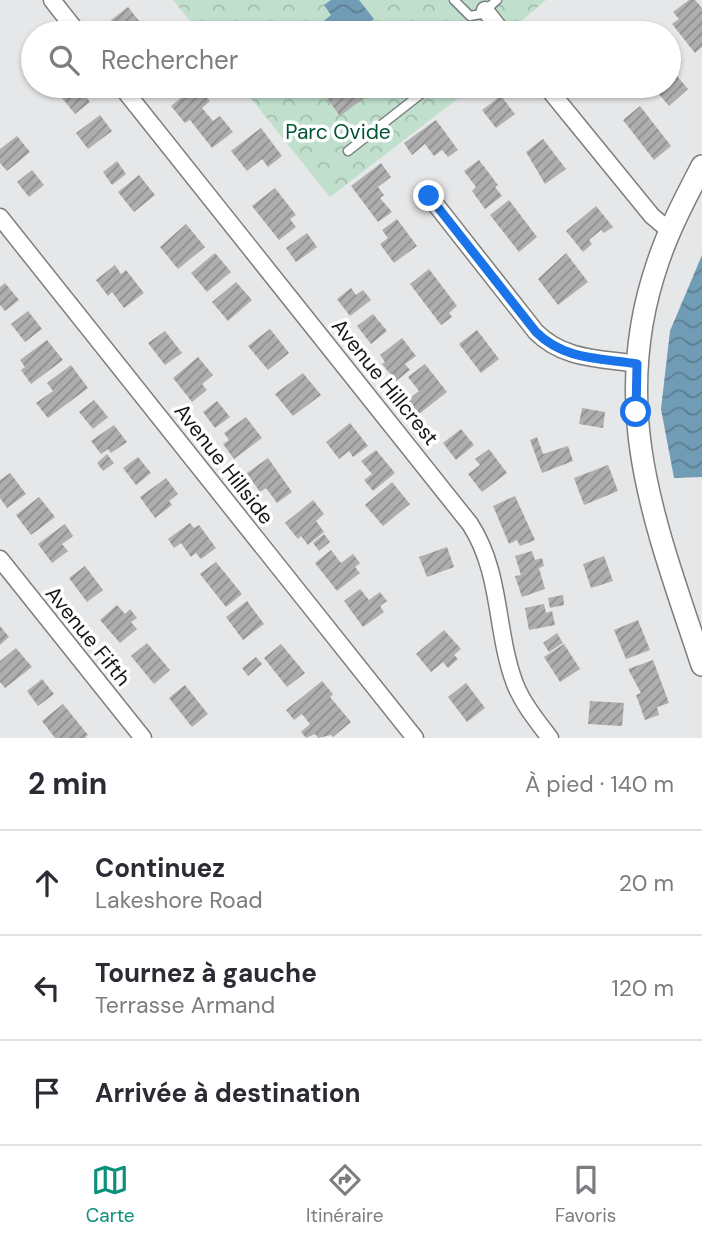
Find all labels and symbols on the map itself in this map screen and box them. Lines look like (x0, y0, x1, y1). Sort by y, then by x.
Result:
park label: Parc Ovide (285, 118, 391, 146)
route end (413, 180, 444, 211)
street label: Avenue Hillcrest (325, 313, 445, 451)
route start (620, 396, 651, 427)
street label: Avenue Hillside (168, 398, 280, 530)
street label: Avenue Fifth (39, 580, 137, 692)

